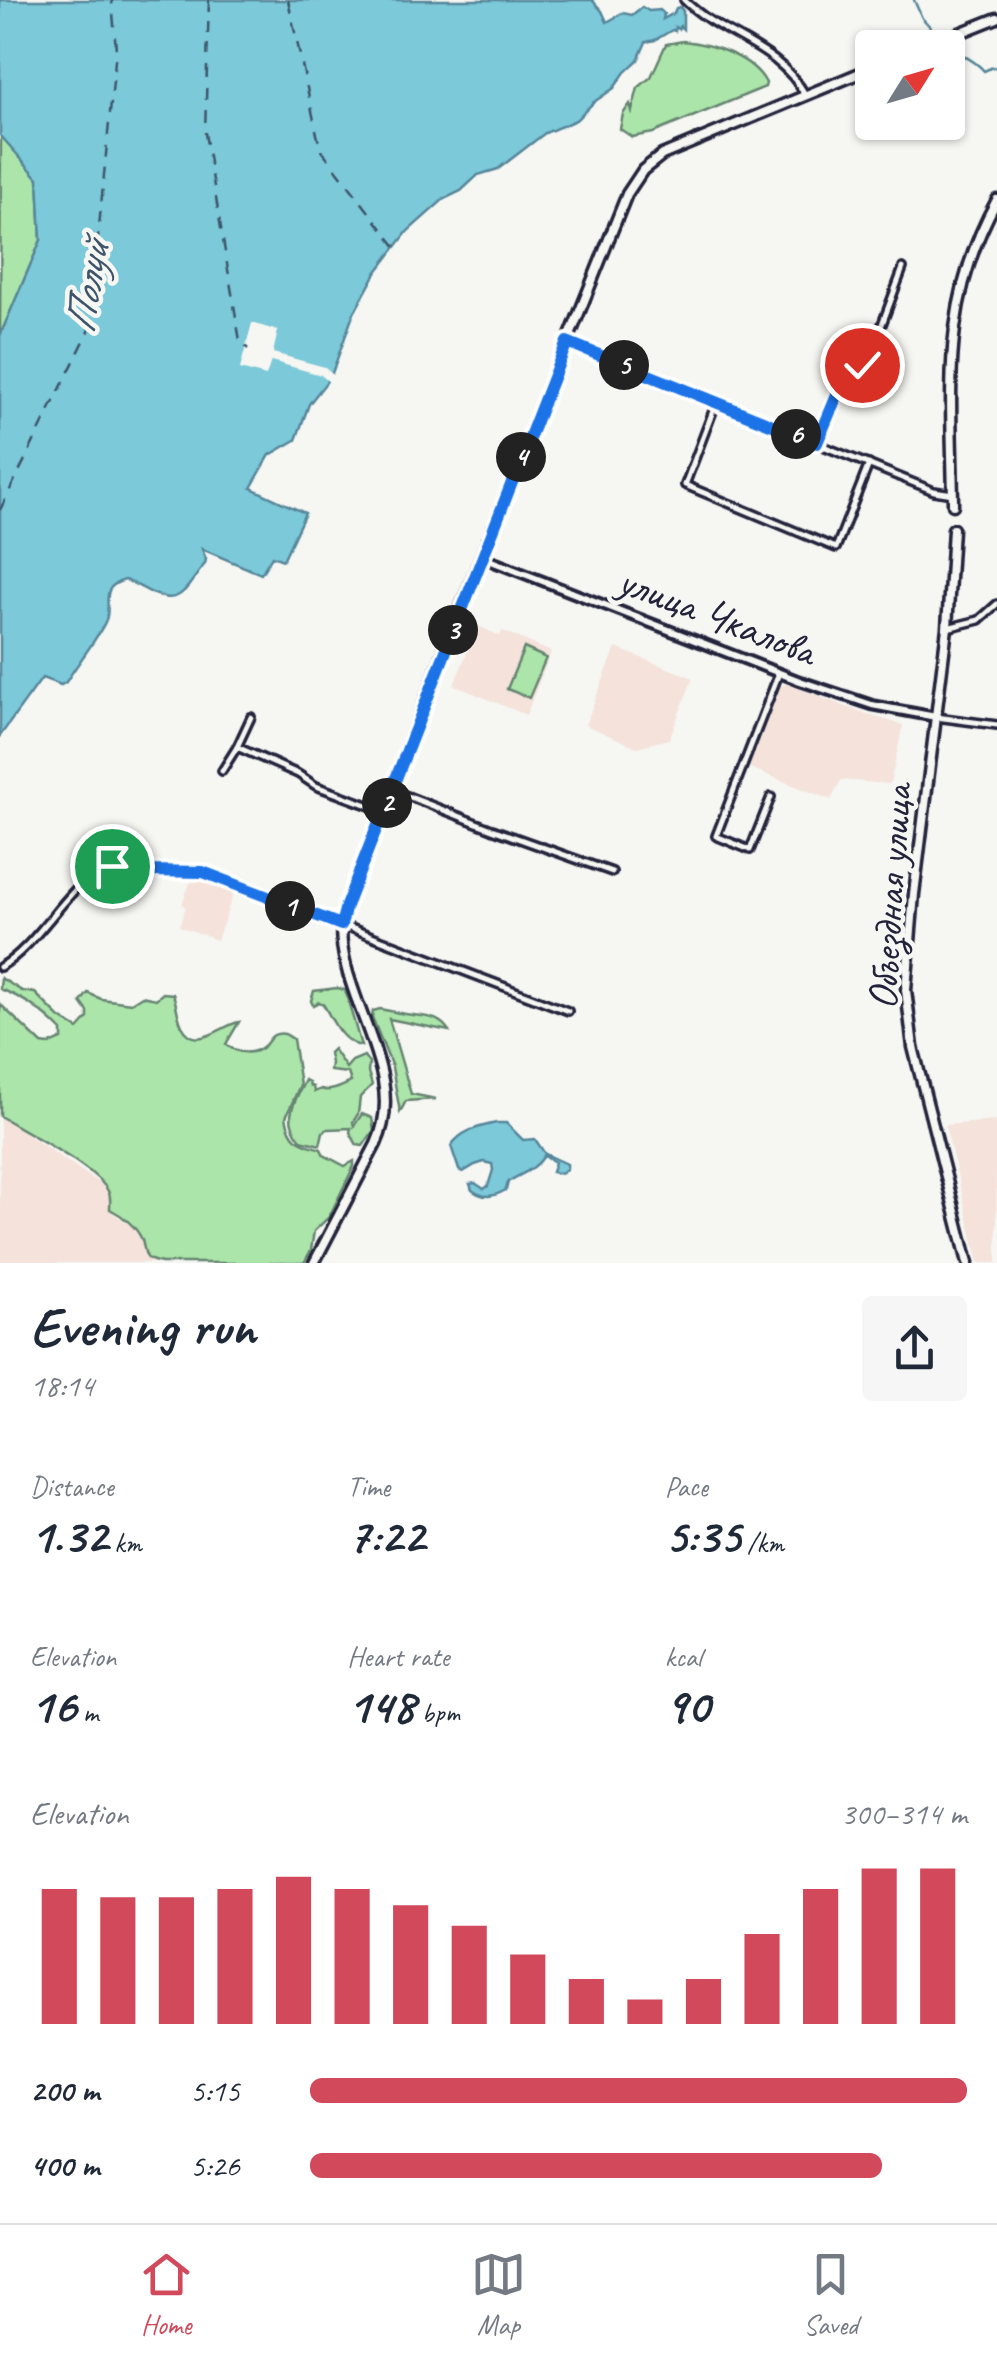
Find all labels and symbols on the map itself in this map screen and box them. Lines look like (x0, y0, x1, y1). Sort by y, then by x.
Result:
north arrow (855, 30, 965, 140)
water label: Полуй (51, 229, 125, 337)
pin (820, 323, 905, 408)
pin: 5 (599, 340, 649, 390)
pin: 6 (771, 409, 821, 459)
pin: 4 (496, 432, 546, 482)
street label: улица Чкалова (608, 553, 826, 679)
pin: 3 (428, 605, 478, 655)
pin: 2 (362, 778, 412, 828)
street label: Объездная улица (856, 779, 925, 1011)
pin (70, 824, 155, 909)
pin: 1 (265, 881, 315, 931)

